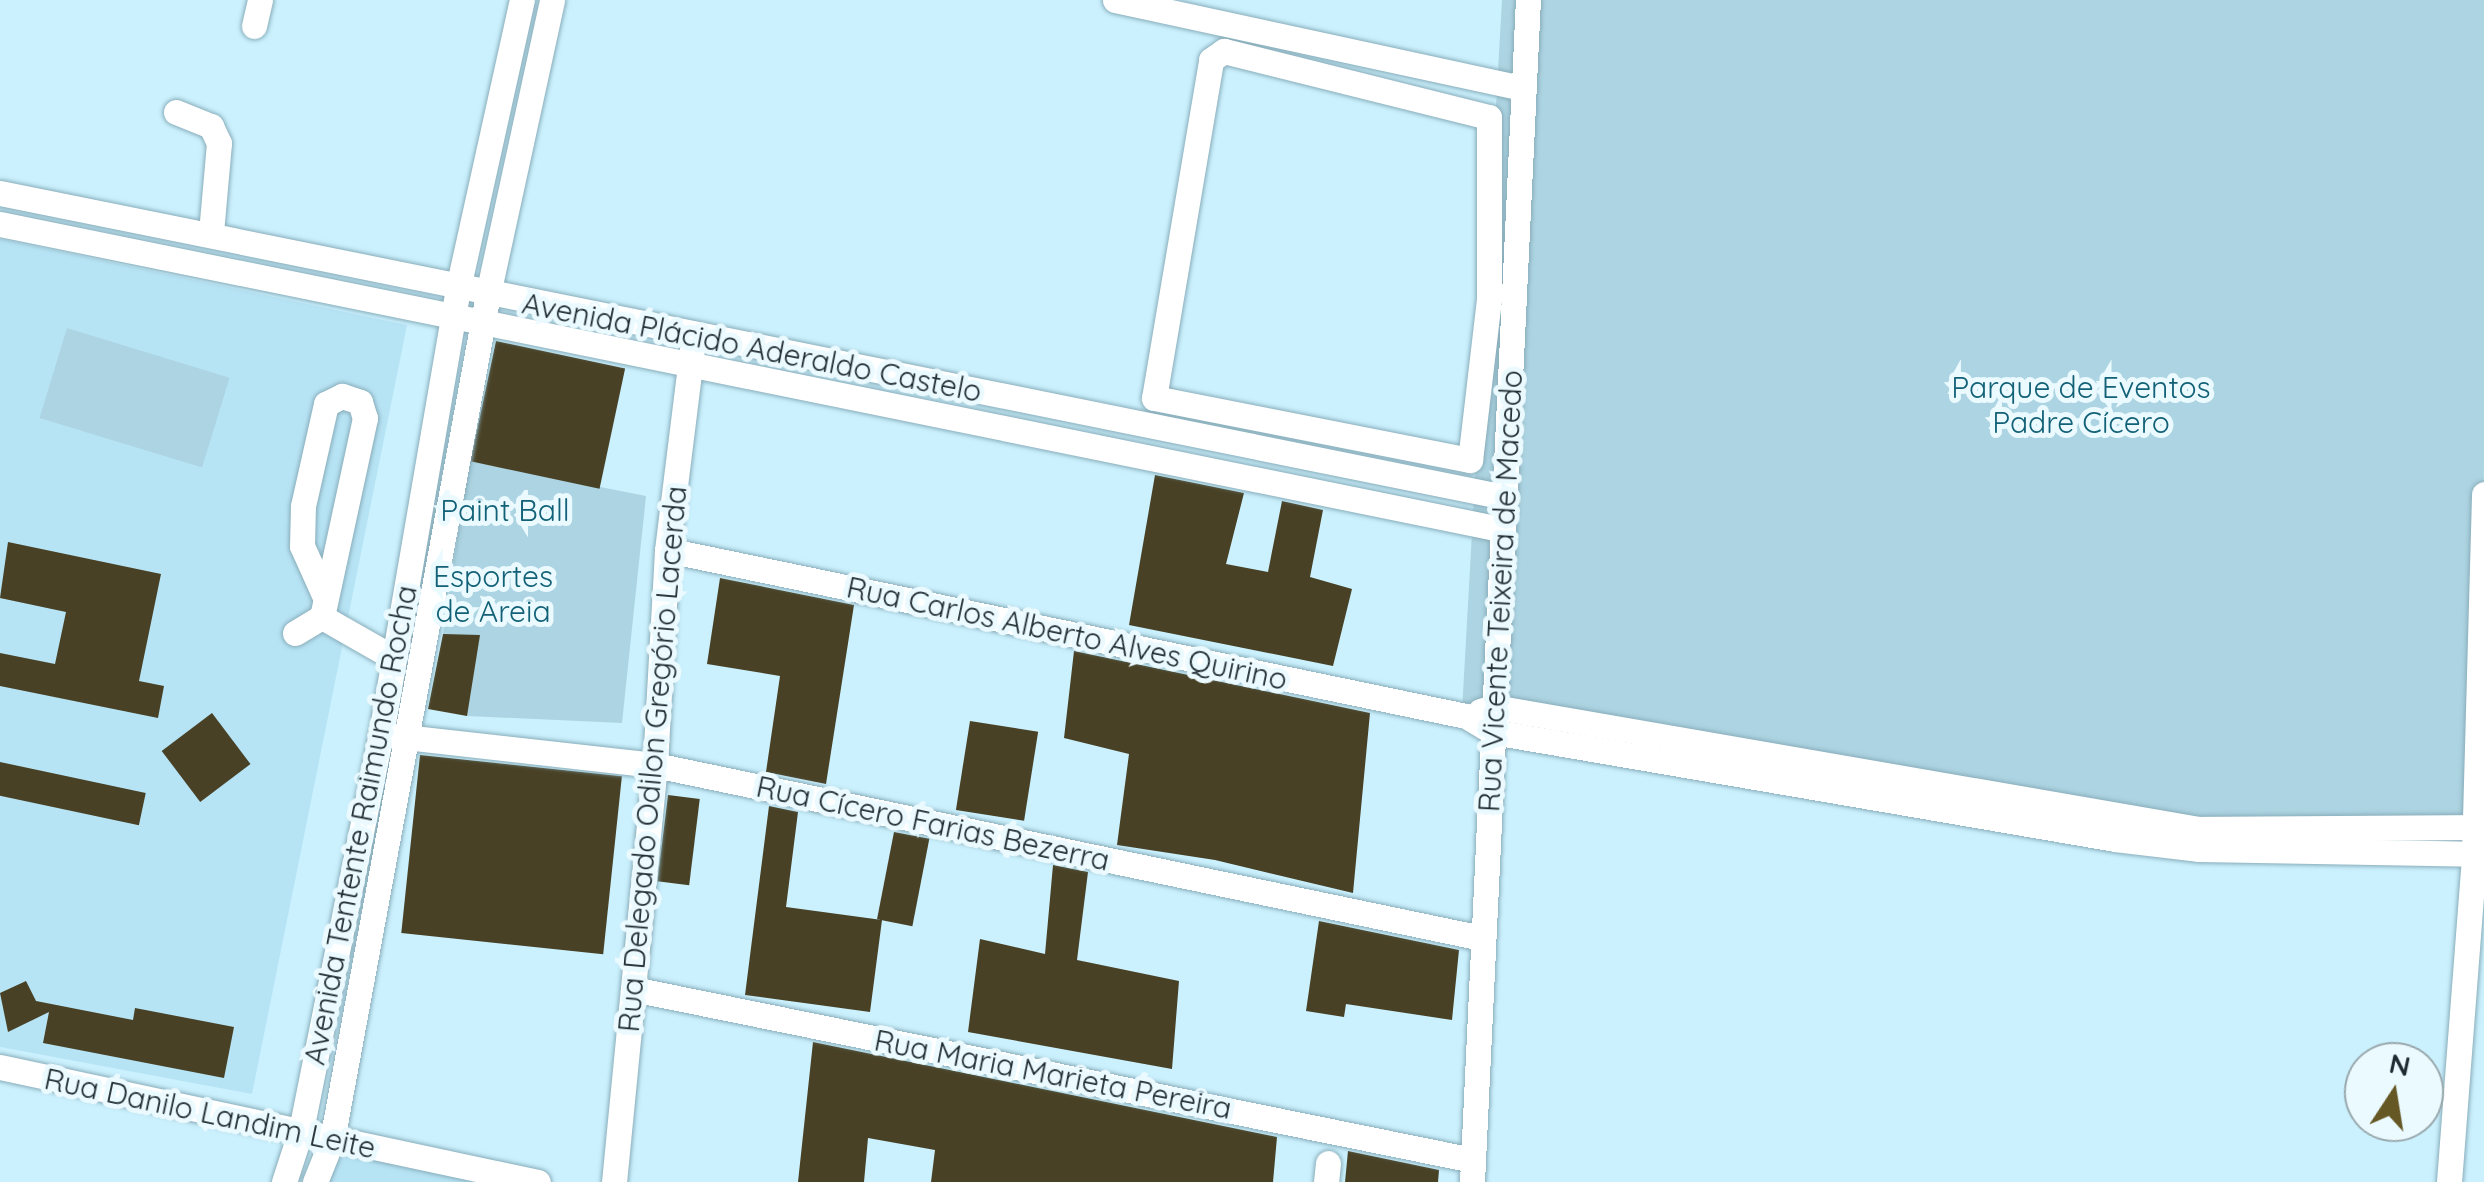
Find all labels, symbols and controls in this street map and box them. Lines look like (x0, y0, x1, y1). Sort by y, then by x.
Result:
street label: Avenida Plácido Aderaldo Castelo (519, 285, 985, 409)
street label: Rua Vicente Teixeira de Macedo (1470, 369, 1530, 813)
park label: Parque de Eventos Padre Cícero (1951, 369, 2211, 440)
street label: Rua Delegado Odilon Gregório Lacerda (610, 484, 694, 1034)
park label: Paint Ball (440, 492, 570, 528)
park label: Esportes de Areia (433, 558, 553, 628)
street label: Rua Carlos Alberto Alves Quirino (843, 569, 1291, 697)
street label: Avenida Tentente Raimundo Rocha (296, 582, 424, 1068)
street label: Rua Cícero Farias Bezerra (753, 768, 1113, 878)
street label: Rua Maria Marieta Pereira (871, 1022, 1235, 1126)
north arrow (2344, 1042, 2444, 1142)
text: N (2386, 1045, 2414, 1083)
street label: Rua Danilo Landim Leite (41, 1060, 379, 1166)

